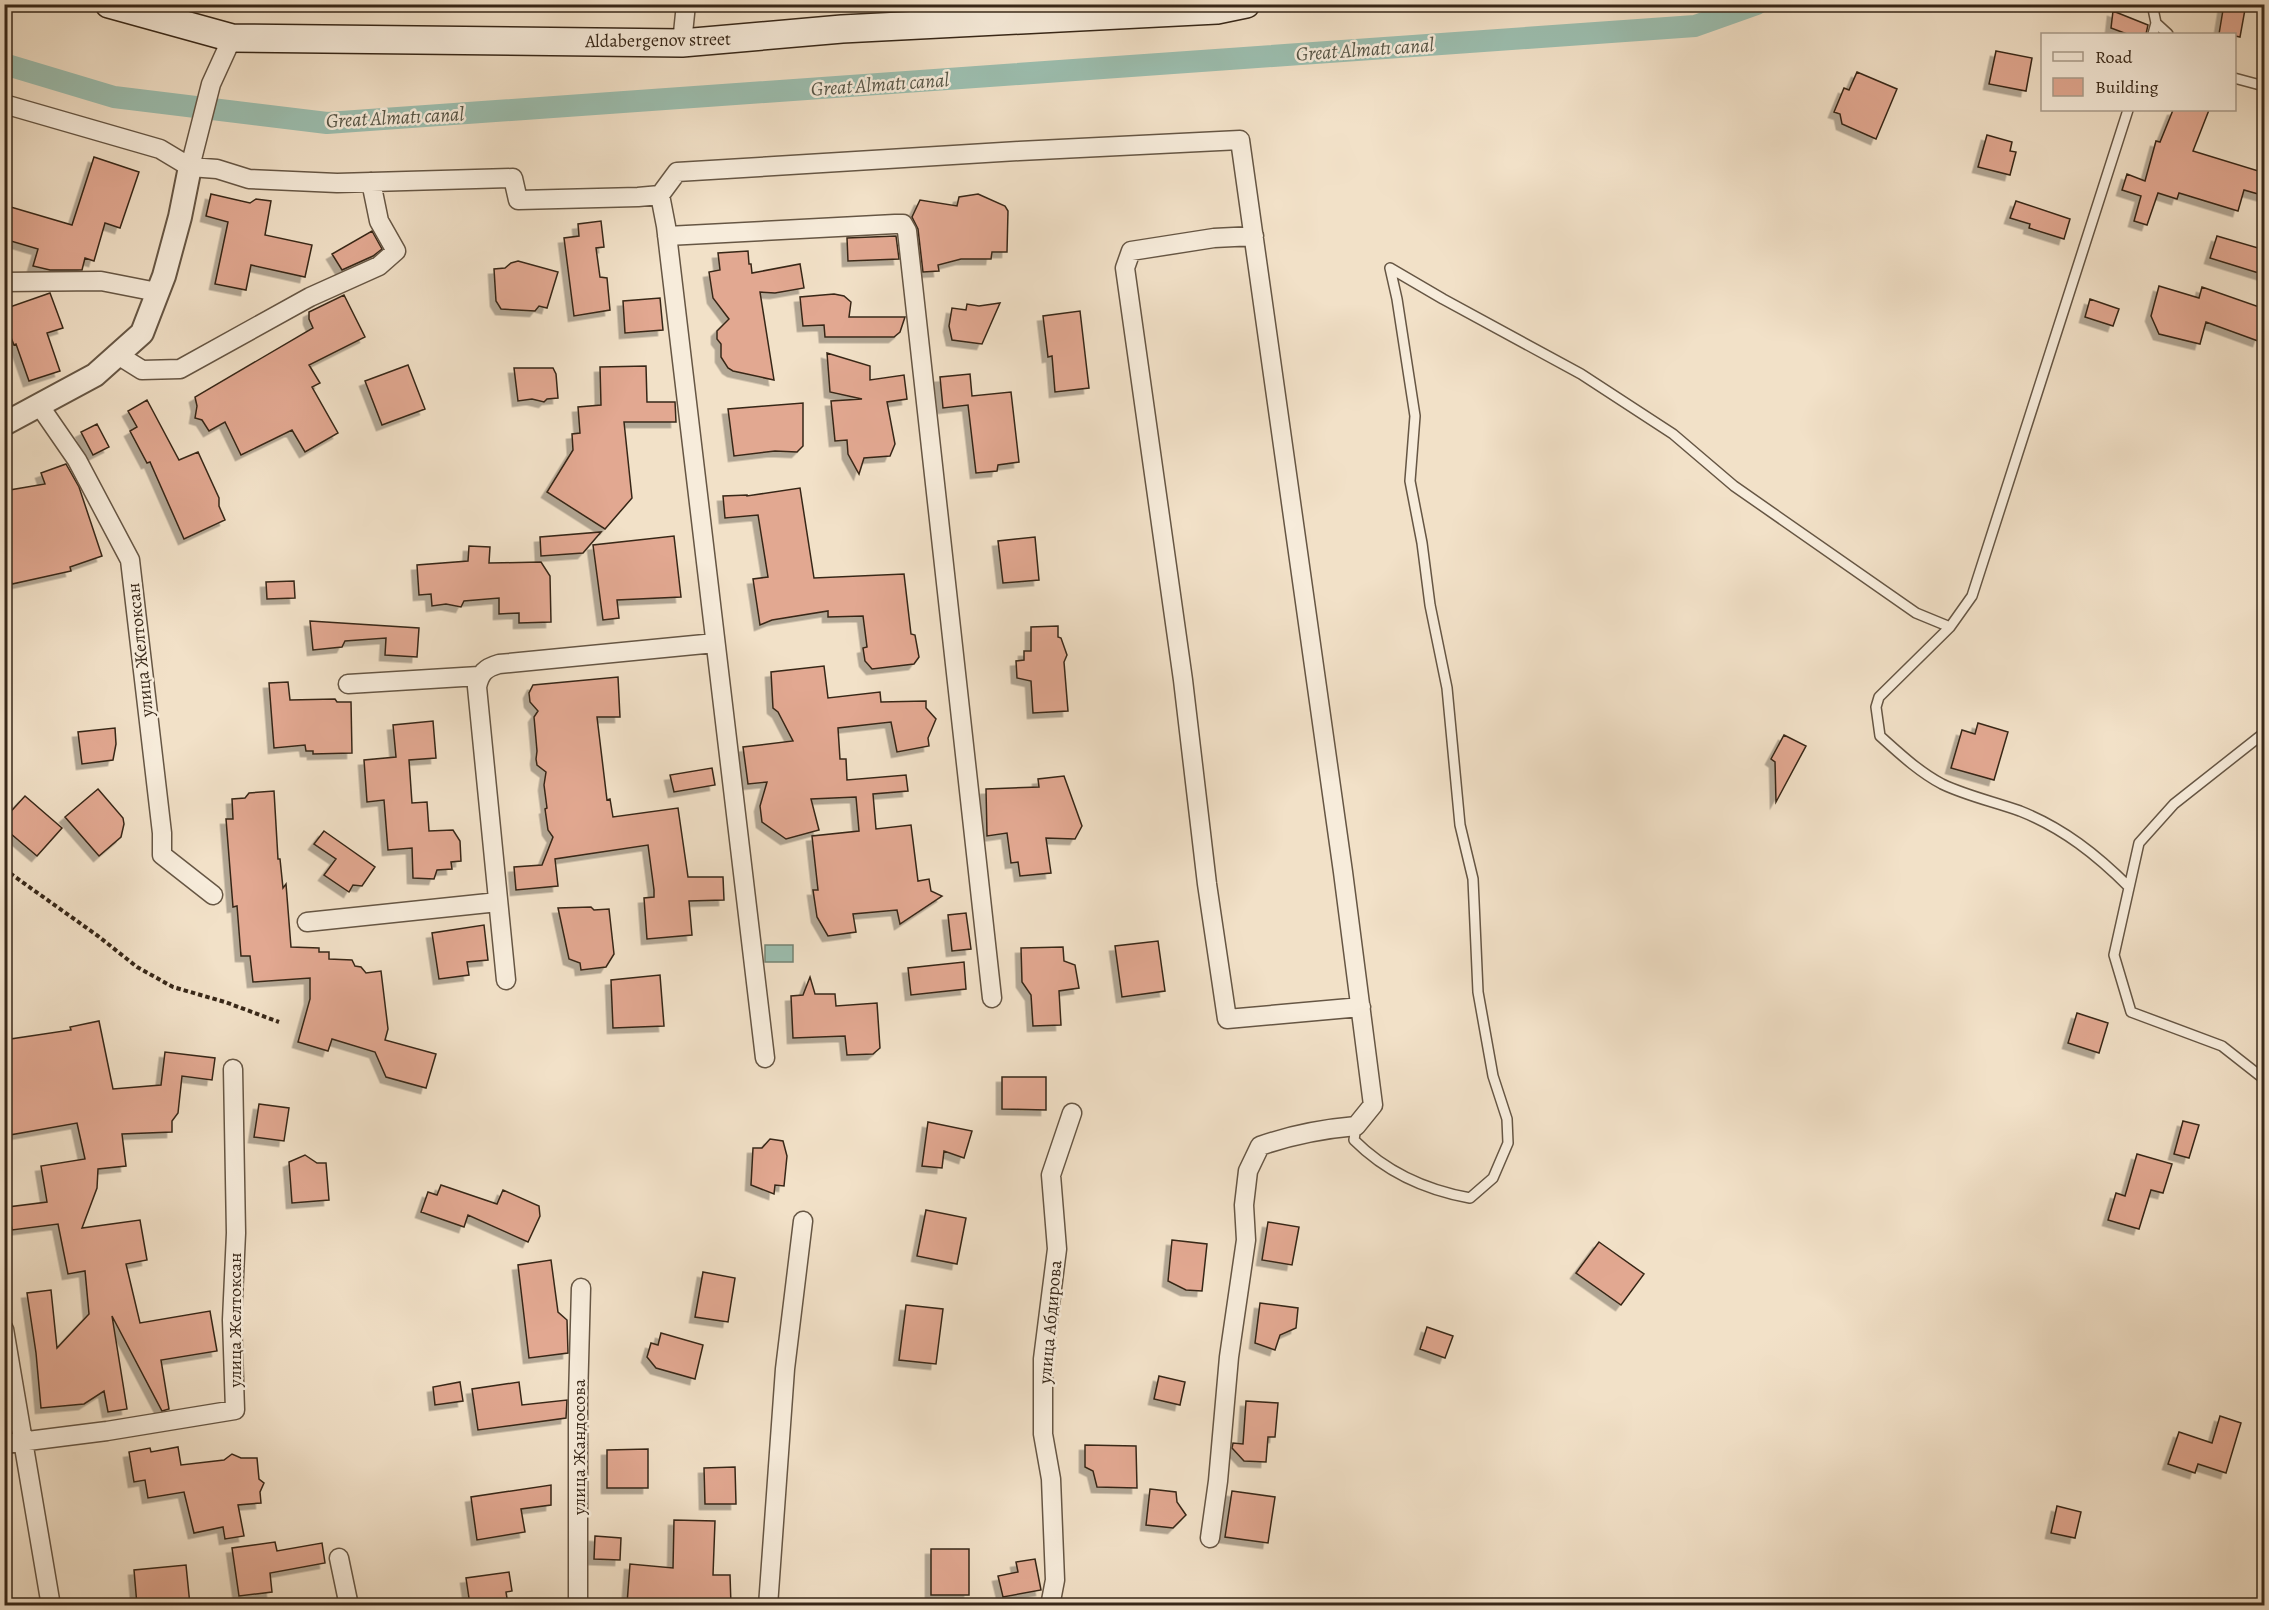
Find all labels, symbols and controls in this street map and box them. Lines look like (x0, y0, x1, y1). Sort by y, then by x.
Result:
street label: Aldabergenov street (584, 27, 731, 53)
water label: Great Almatı canal (1295, 31, 1435, 68)
legend (2041, 33, 2236, 111)
text: Road (2095, 45, 2133, 69)
water label: Great Almatı canal (810, 66, 950, 103)
text: Building (2095, 75, 2159, 99)
water label: Great Almatı canal (325, 100, 465, 135)
street label: улица Желтоксан (121, 582, 159, 719)
street label: улица Желтоксан (223, 1252, 247, 1389)
street label: улица Абдирова (1033, 1258, 1067, 1386)
street label: улица Жандосова (567, 1378, 591, 1516)

